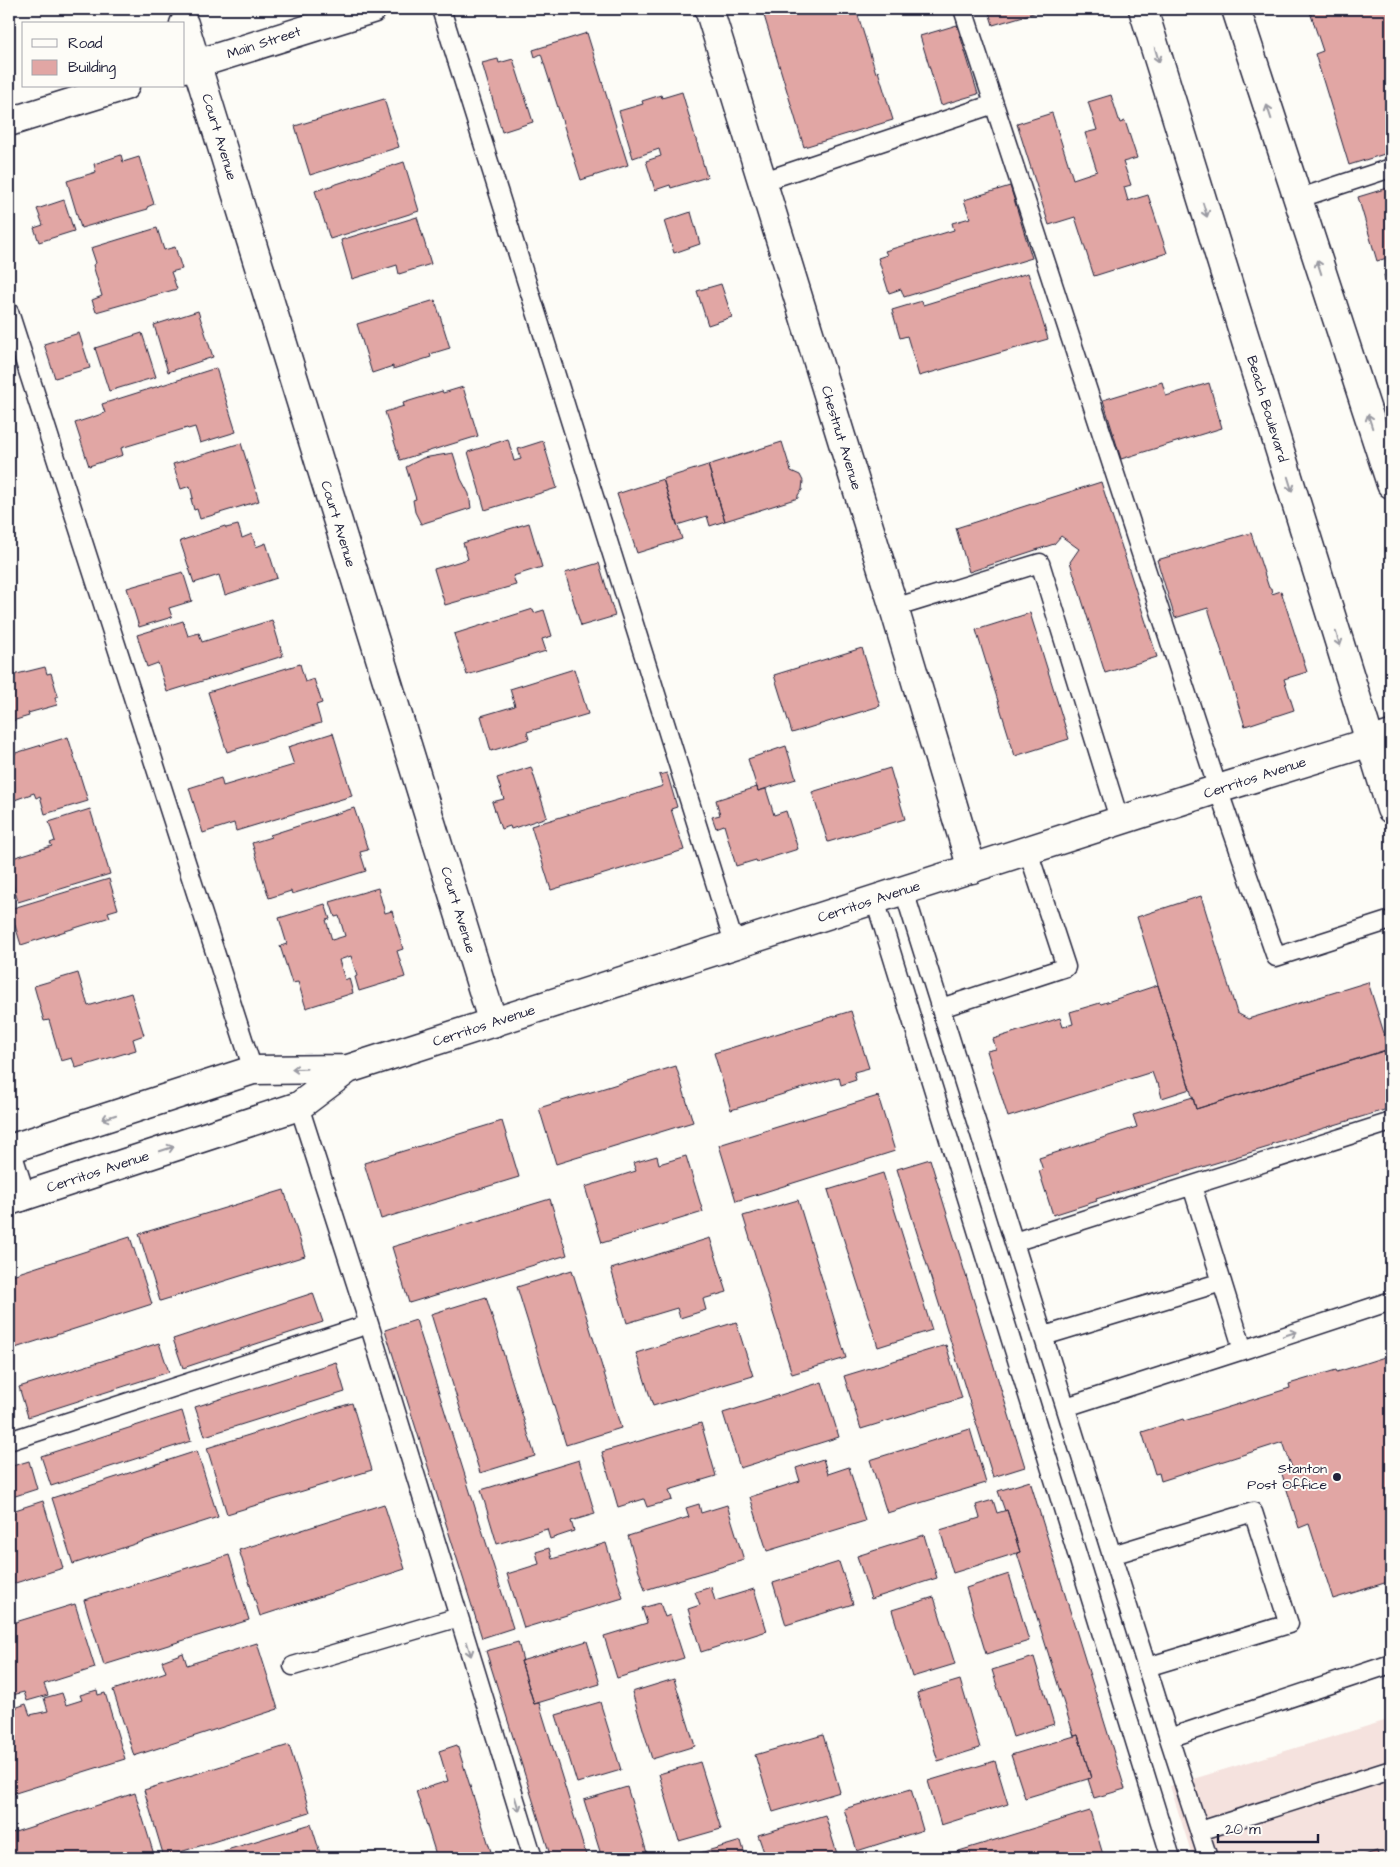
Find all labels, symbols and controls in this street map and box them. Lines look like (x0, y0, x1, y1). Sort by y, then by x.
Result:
legend (22, 22, 185, 88)
street label: Main Street (224, 22, 304, 64)
text: Road (68, 33, 103, 54)
one-way arrow (1153, 47, 1163, 63)
text: Building (68, 57, 116, 79)
street label: Court Avenue (196, 91, 242, 183)
one-way arrow (1264, 105, 1273, 121)
one-way arrow (1201, 202, 1211, 218)
one-way arrow (1314, 259, 1324, 275)
street label: Beach Boulevard (1241, 353, 1293, 465)
street label: Chestnut Avenue (816, 383, 866, 493)
one-way arrow (1365, 413, 1375, 429)
one-way arrow (1286, 475, 1296, 491)
street label: Court Avenue (315, 478, 361, 570)
one-way arrow (1334, 631, 1344, 647)
street label: Cerritos Avenue (1201, 752, 1309, 804)
street label: Court Avenue (435, 864, 481, 956)
street label: Cerritos Avenue (815, 876, 923, 928)
street label: Cerritos Avenue (430, 1000, 538, 1052)
one-way arrow (291, 1064, 308, 1074)
one-way arrow (101, 1112, 117, 1122)
one-way arrow (159, 1144, 175, 1154)
street label: Cerritos Avenue (44, 1146, 152, 1198)
one-way arrow (1281, 1329, 1297, 1339)
place label: Stanton Post Office (1247, 1459, 1327, 1495)
marker: Stanton Post Office (1331, 1471, 1343, 1483)
one-way arrow (464, 1641, 474, 1657)
one-way arrow (512, 1796, 522, 1812)
scale bar (1218, 1812, 1318, 1844)
text: 20 m (1225, 1819, 1261, 1840)

